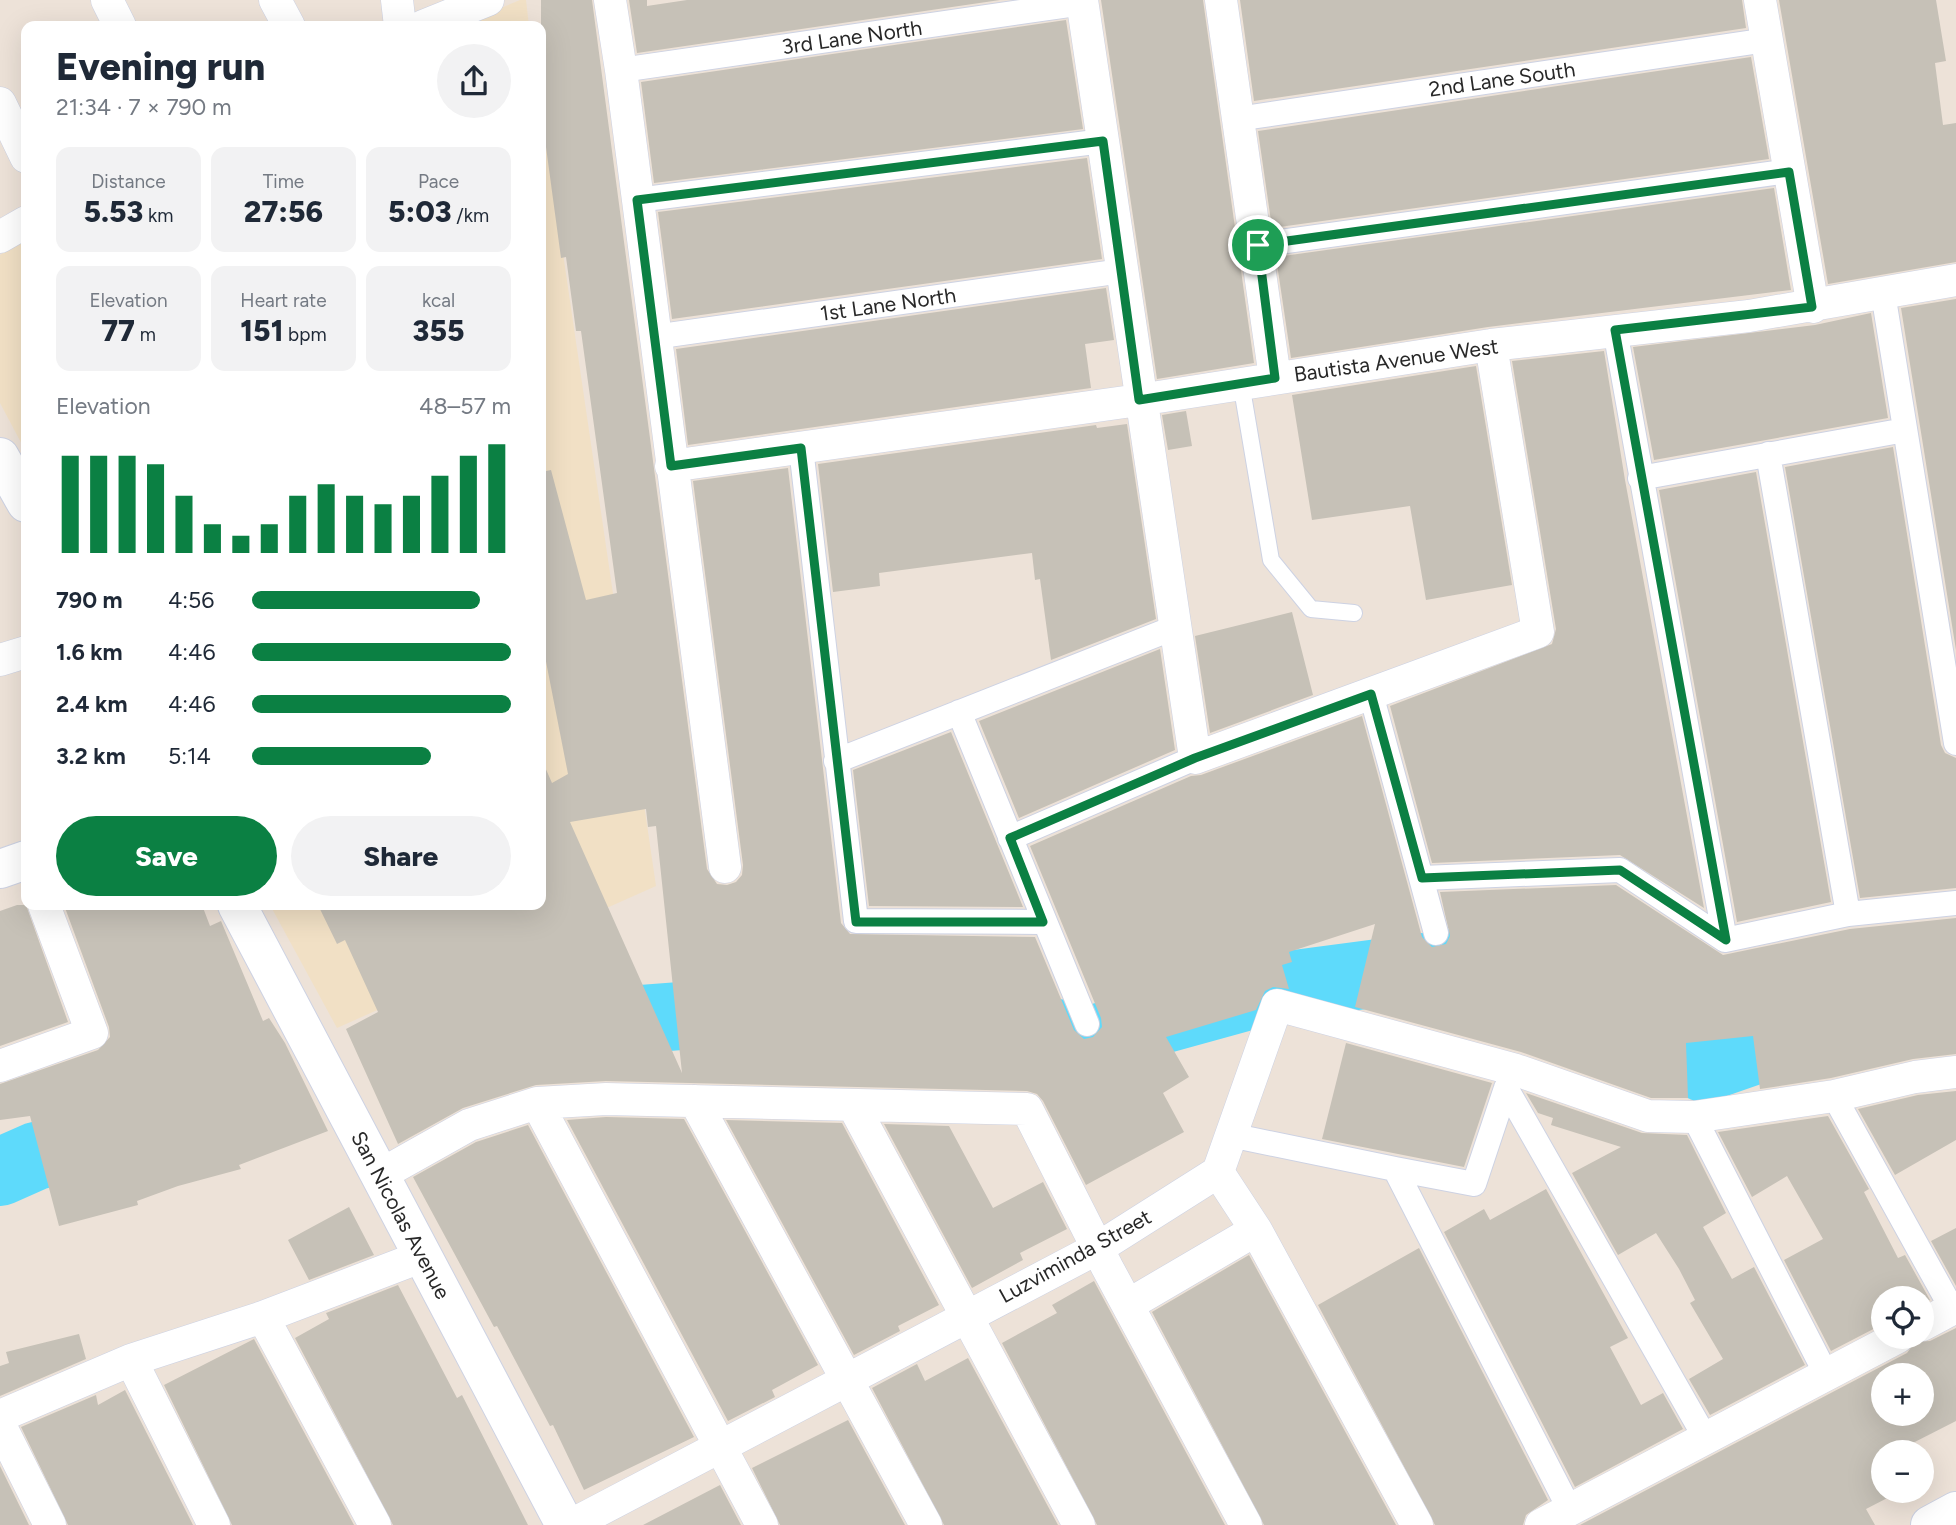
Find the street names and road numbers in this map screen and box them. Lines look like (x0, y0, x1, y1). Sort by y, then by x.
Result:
street label: 3rd Lane North (780, 15, 924, 59)
street label: 2nd Lane South (1427, 56, 1577, 102)
street label: 1st Lane North (819, 282, 957, 326)
street label: Bautista Avenue West (1292, 333, 1500, 387)
street label: San Nicolas Avenue (346, 1127, 456, 1303)
street label: Luzviminda Street (995, 1204, 1156, 1308)

